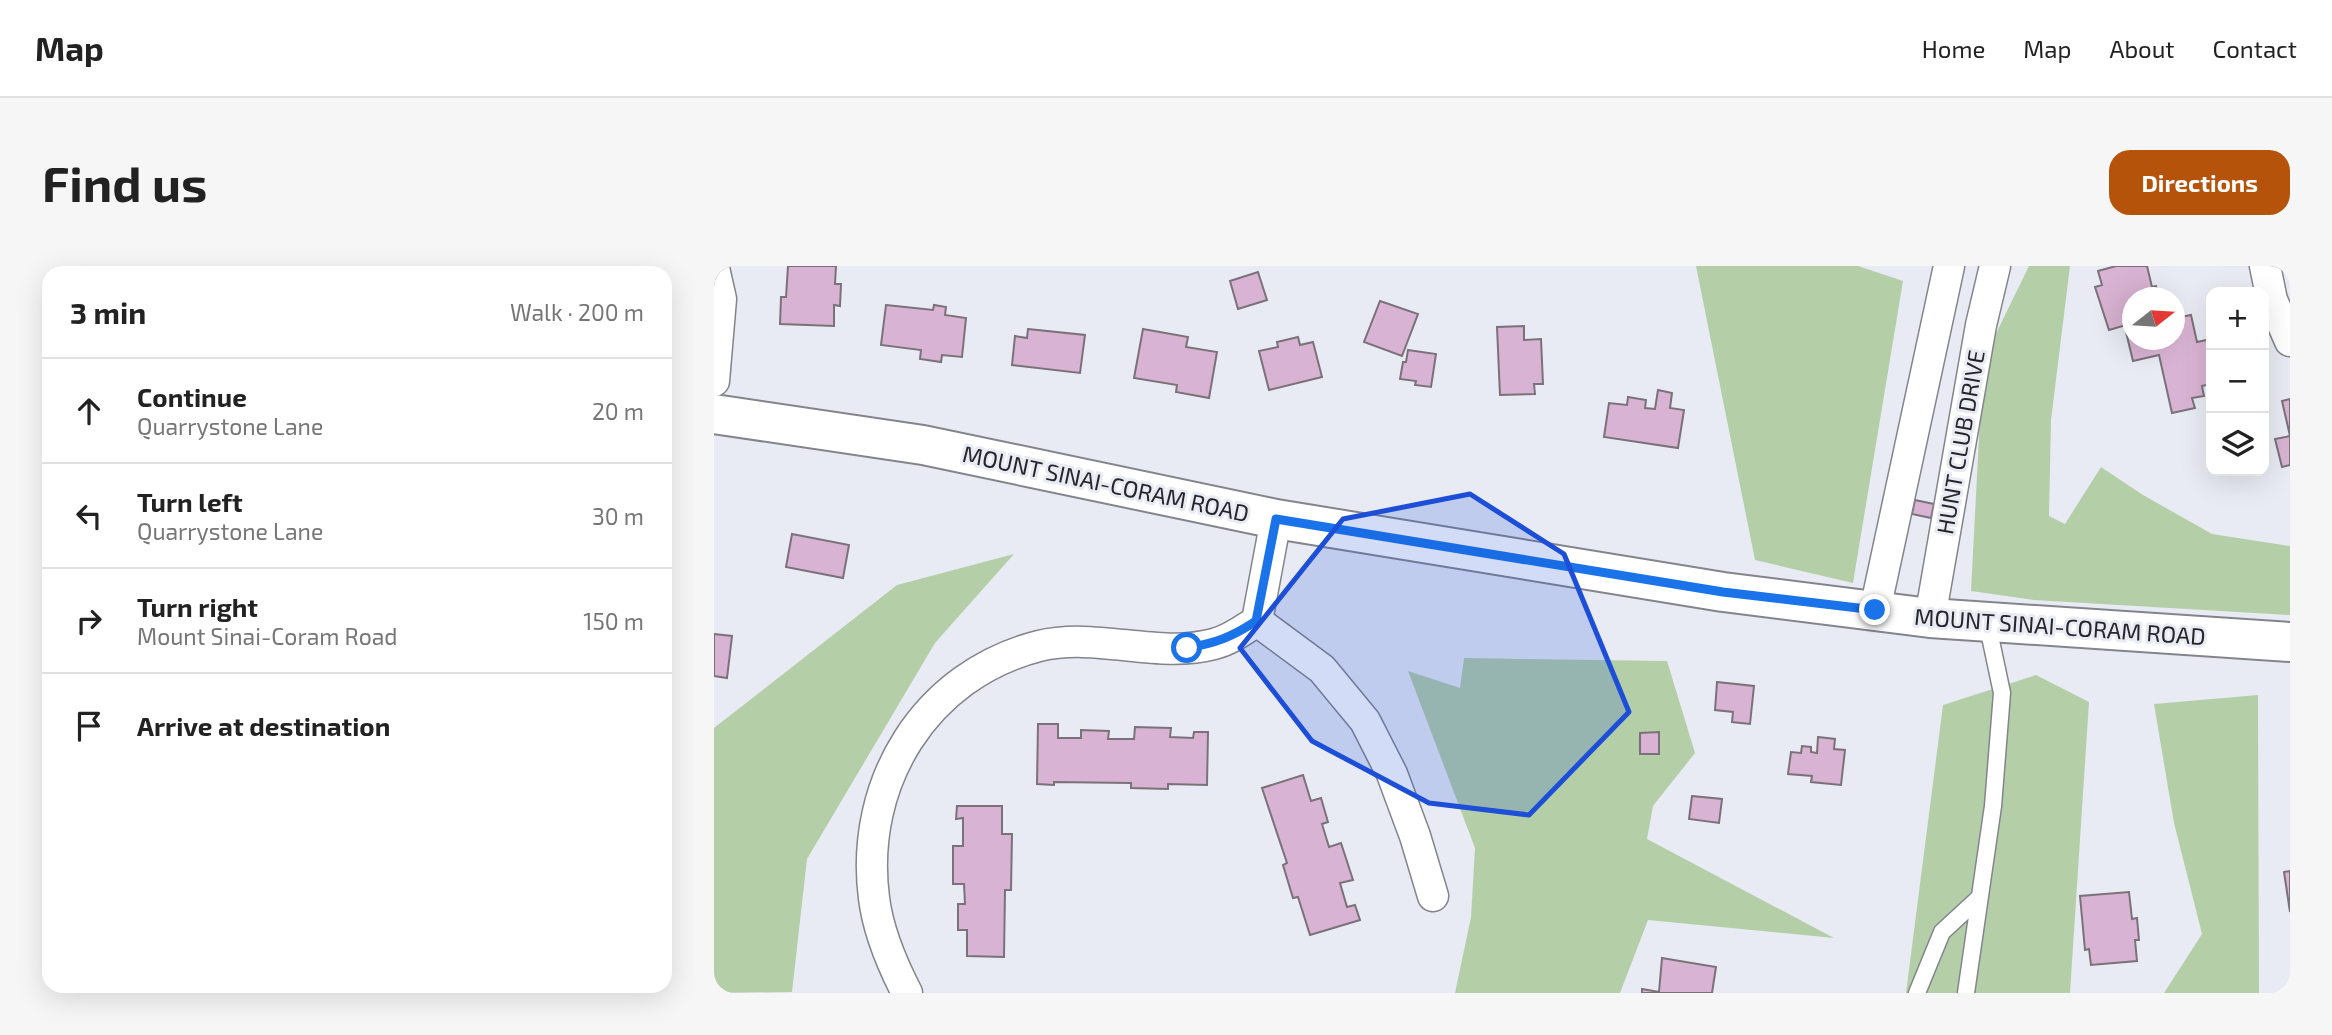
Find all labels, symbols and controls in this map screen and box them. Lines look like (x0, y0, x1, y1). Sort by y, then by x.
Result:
text: Map (35, 28, 104, 68)
text: Home (1922, 34, 1985, 63)
text: Map (2023, 34, 2071, 63)
text: About (2109, 34, 2175, 63)
text: Contact (2213, 34, 2297, 63)
button: Directions (2109, 150, 2290, 215)
text: Find us (42, 153, 207, 212)
north arrow (2122, 287, 2185, 350)
map controls (2206, 287, 2269, 476)
button: + (2206, 287, 2269, 350)
text: 3 min (70, 294, 146, 330)
text: Walk · 200 m (510, 298, 644, 326)
street label: HUNT CLUB DRIVE (1930, 348, 1990, 536)
button: − (2206, 350, 2269, 413)
text: Continue (137, 381, 247, 412)
icon: ahead (70, 392, 108, 430)
text: 20 m (592, 397, 644, 425)
text: Quarrystone Lane (137, 412, 323, 440)
button: layers (2206, 413, 2269, 476)
street label: MOUNT SINAI-CORAM ROAD (960, 439, 1252, 527)
text: Turn left (137, 486, 243, 517)
icon: left (70, 497, 108, 535)
text: 30 m (592, 502, 644, 530)
text: Quarrystone Lane (137, 517, 323, 545)
text: Turn right (137, 591, 258, 622)
route end (1859, 594, 1890, 625)
icon: right (70, 602, 108, 640)
street label: MOUNT SINAI-CORAM ROAD (1913, 602, 2207, 650)
text: 150 m (583, 607, 644, 635)
text: Mount Sinai-Coram Road (137, 622, 398, 650)
route start (1171, 632, 1202, 663)
icon: arrive (70, 707, 108, 745)
text: Arrive at destination (137, 710, 390, 741)

